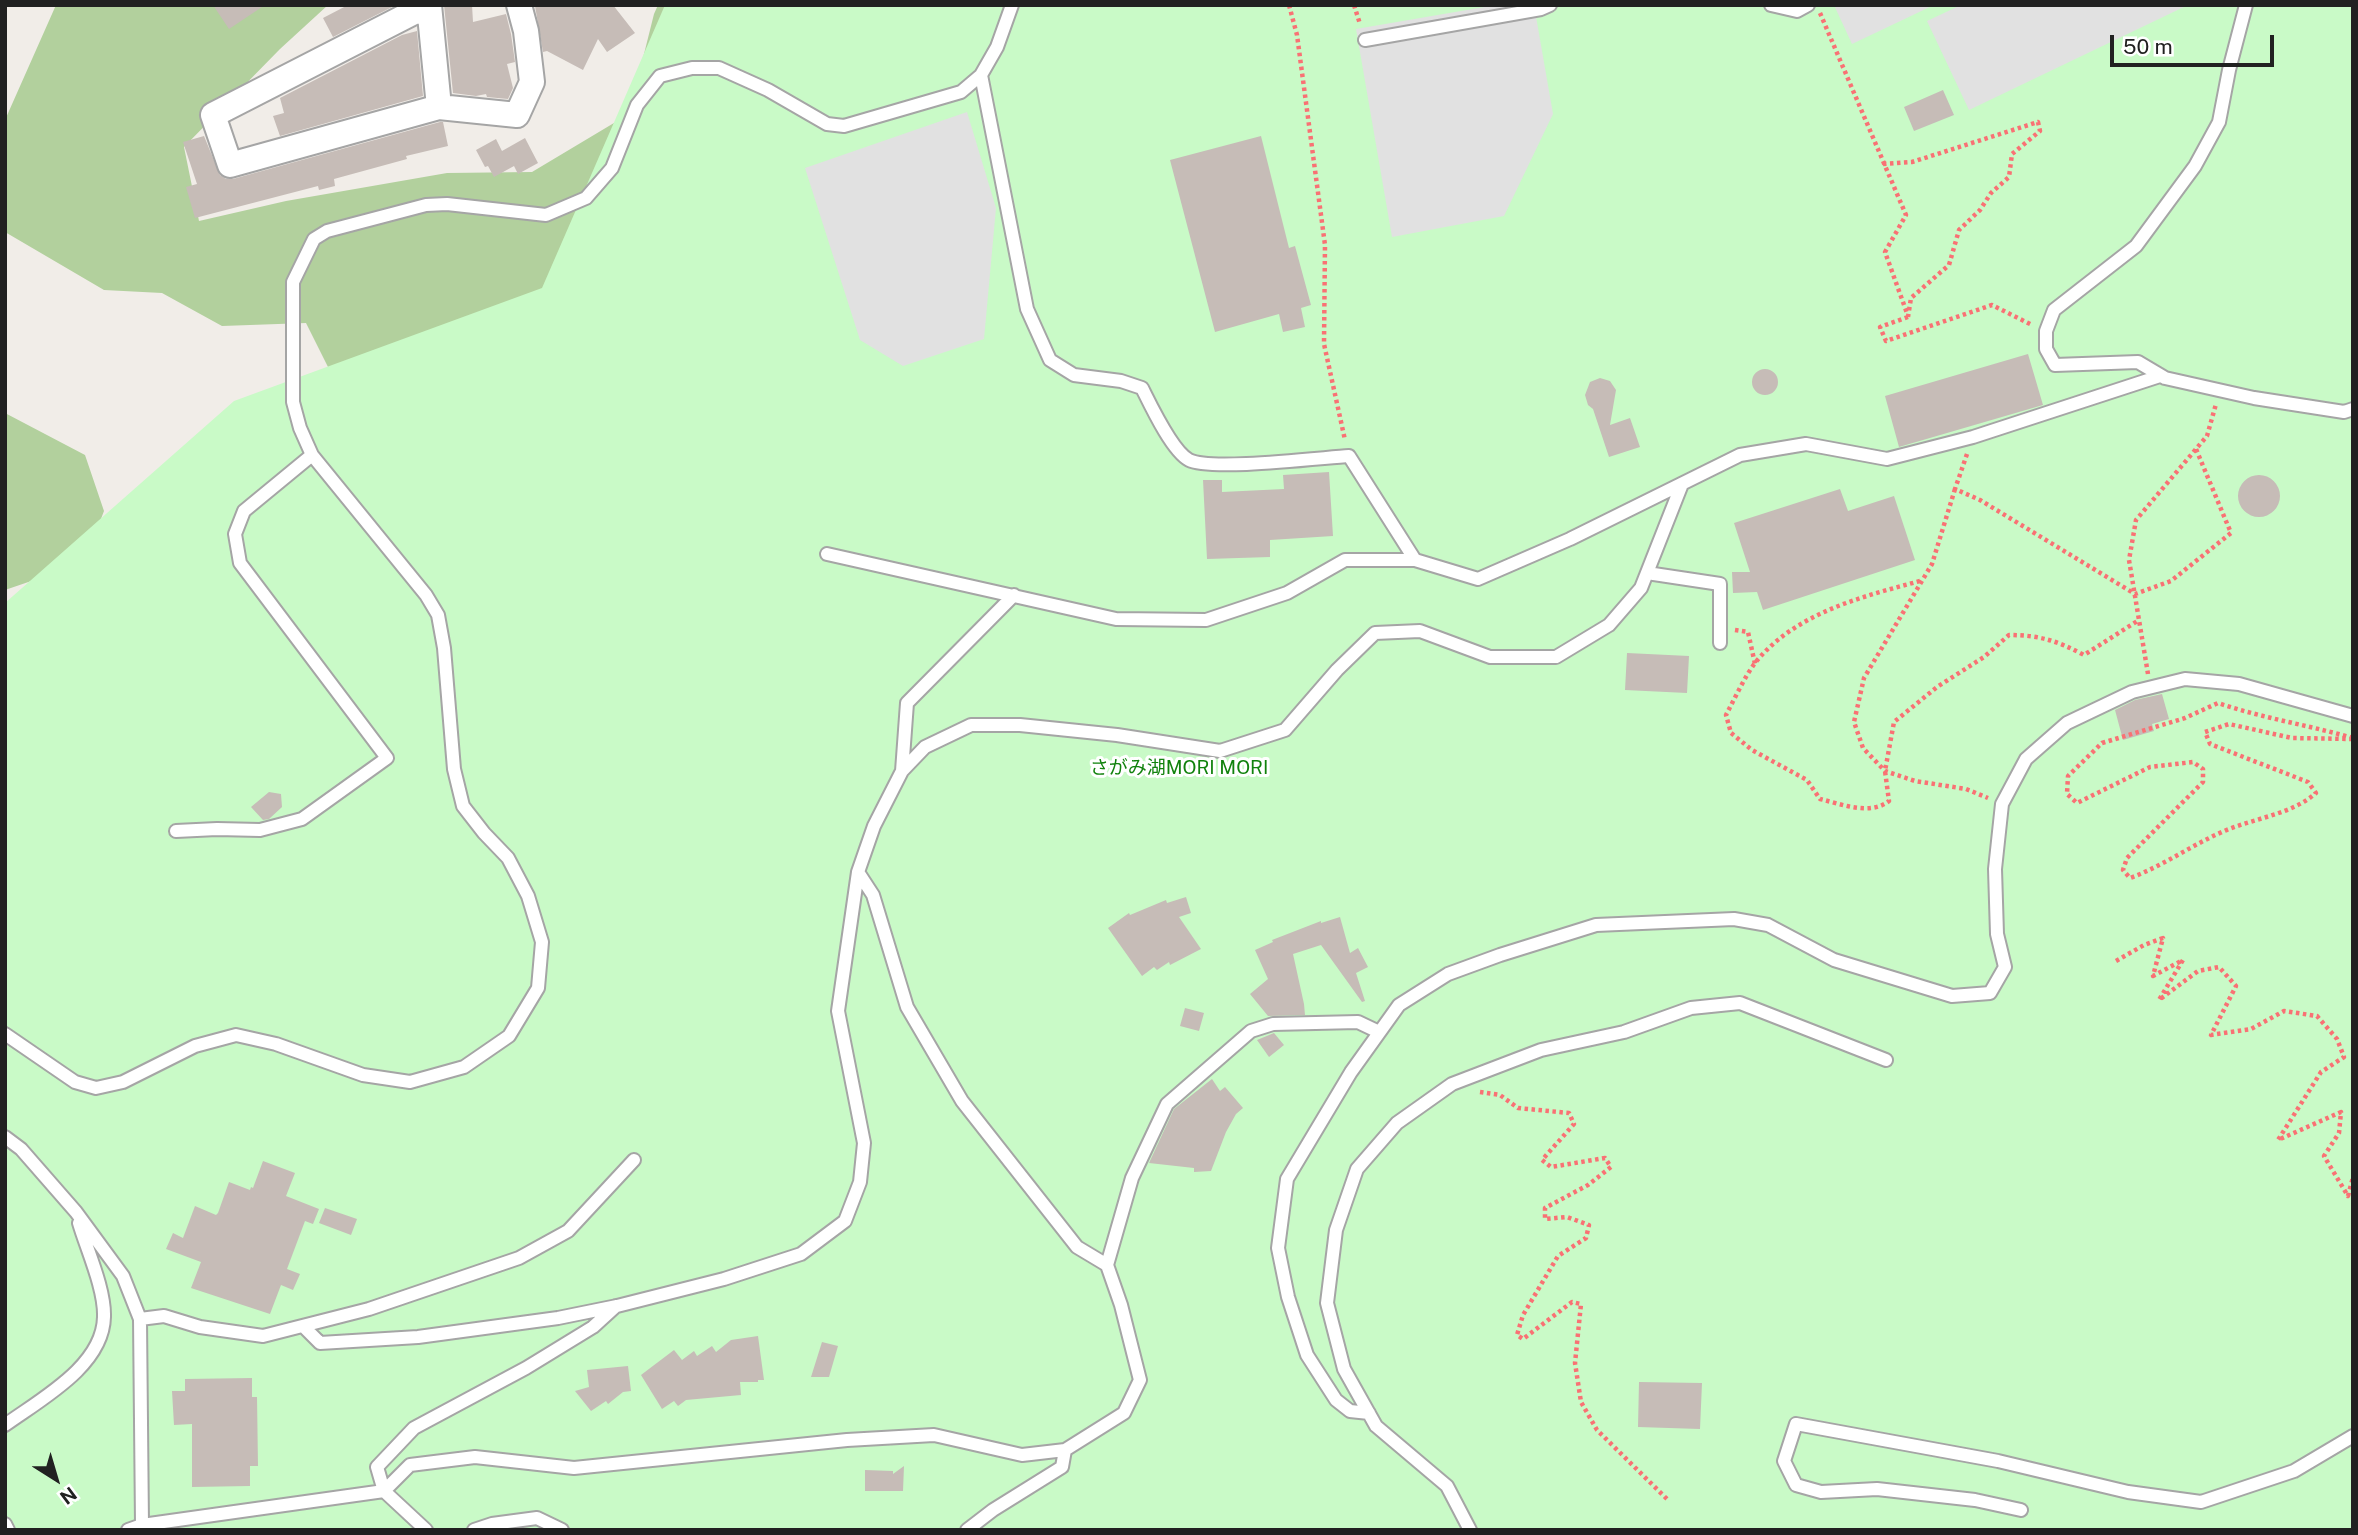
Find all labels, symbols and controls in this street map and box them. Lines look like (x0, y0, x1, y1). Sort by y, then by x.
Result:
scale bar (2113, 21, 2278, 65)
text: 50 m (2123, 34, 2173, 59)
park label: さがみ湖MORI MORI (1090, 757, 1268, 779)
north arrow (21, 1444, 91, 1514)
text: N (56, 1483, 81, 1509)

